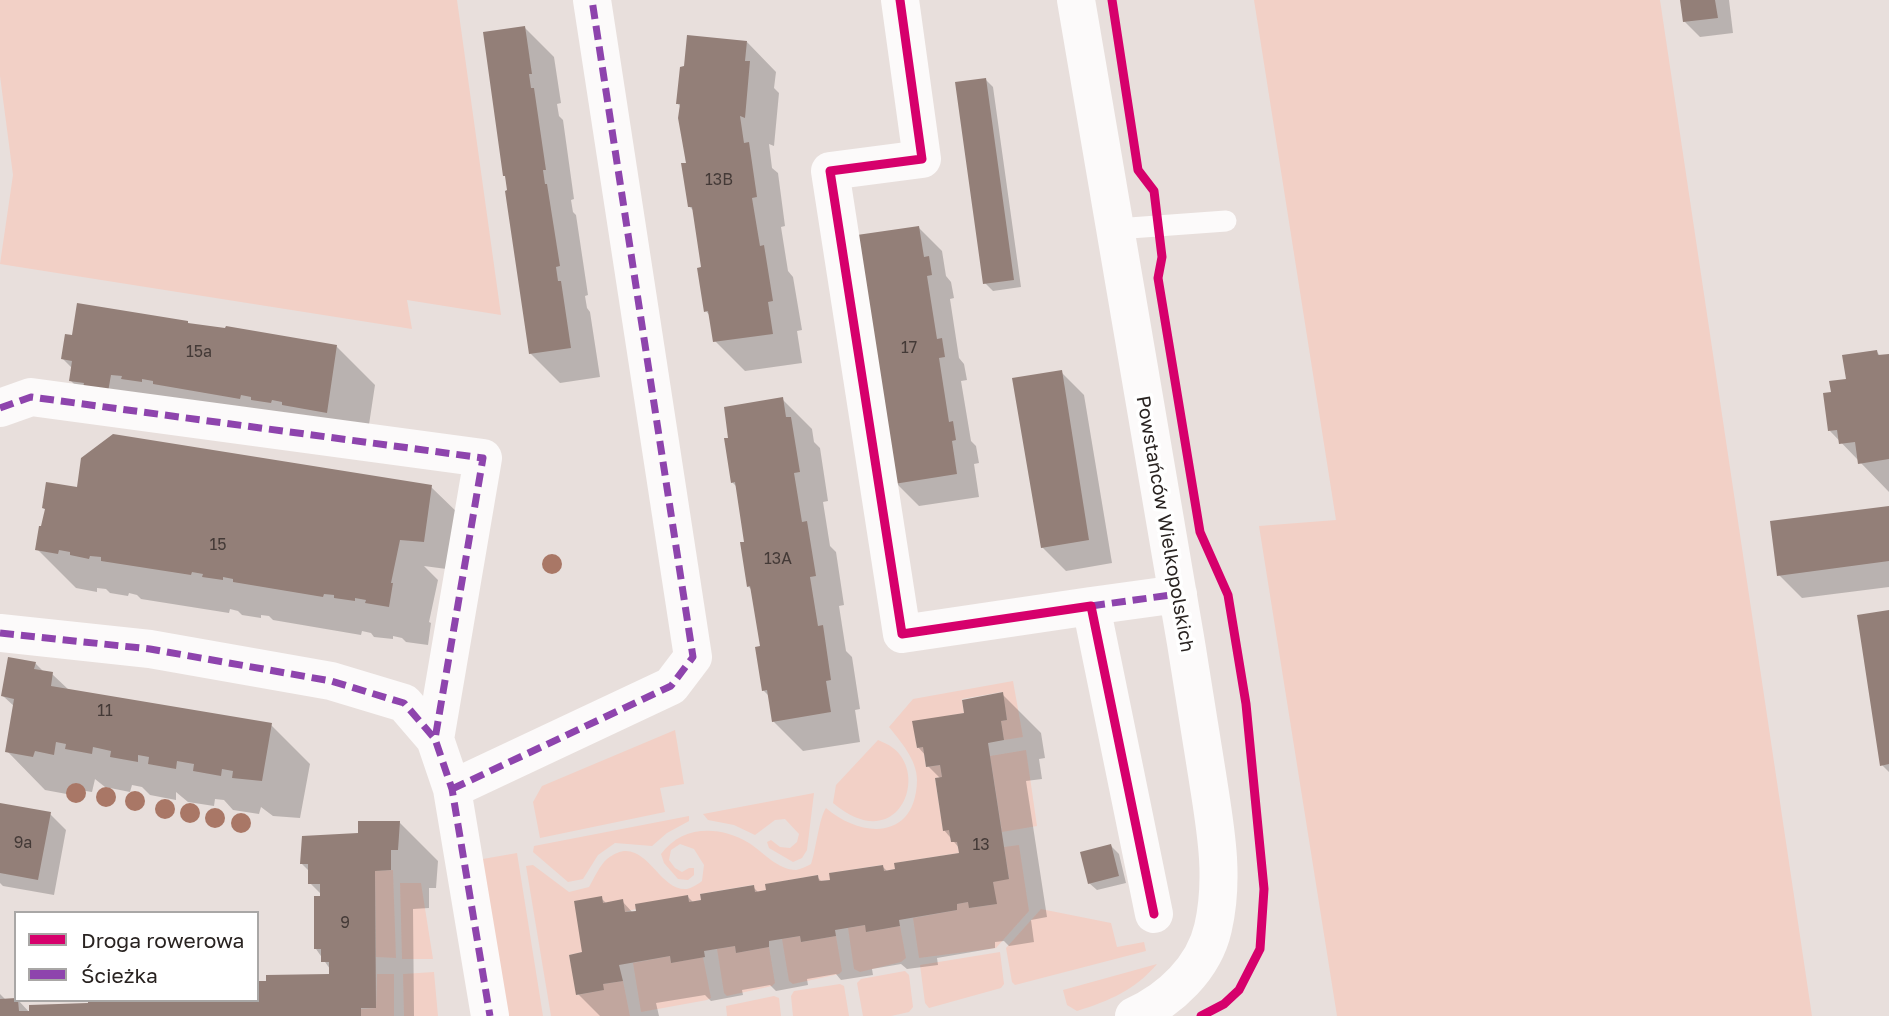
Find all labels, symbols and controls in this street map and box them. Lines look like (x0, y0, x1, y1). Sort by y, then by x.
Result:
house number: 13B (705, 170, 733, 190)
house number: 17 (901, 338, 917, 358)
house number: 15a (186, 342, 212, 362)
street label: Powstańców Wielkopolskich (1131, 394, 1199, 654)
house number: 15 (209, 535, 227, 555)
house number: 13A (764, 549, 792, 569)
house number: 11 (97, 701, 113, 721)
house number: 9a (14, 833, 32, 853)
house number: 13 (972, 835, 990, 855)
legend (14, 911, 259, 1002)
house number: 9 (340, 913, 350, 933)
text: Droga rowerowa (81, 927, 244, 953)
text: Ścieżka (81, 962, 158, 988)

